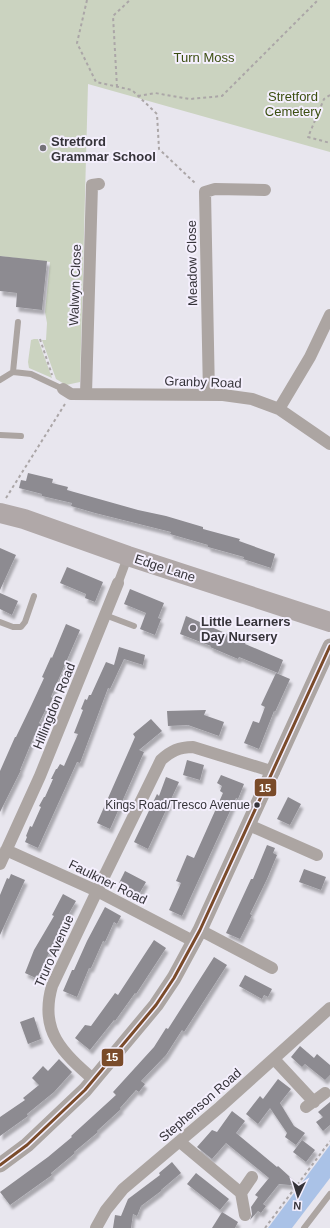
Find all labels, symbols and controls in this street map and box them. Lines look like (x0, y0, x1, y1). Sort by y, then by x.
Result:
park label: Turn Moss (174, 50, 235, 65)
park label: Stretford Cemetery (265, 89, 322, 119)
place label: Stretford Grammar School (51, 134, 156, 164)
marker: Stretford Grammar School (38, 143, 48, 153)
street label: Meadow Close (184, 220, 200, 306)
street label: Walwyn Close (66, 244, 84, 326)
street label: Granby Road (164, 373, 242, 391)
street label: Edge Lane (133, 551, 197, 585)
place label: Little Learners Day Nursery (201, 614, 291, 644)
marker: Little Learners Day Nursery (188, 623, 198, 633)
street label: Hillingdon Road (30, 661, 78, 751)
line badge: 15 (254, 778, 277, 797)
text: 15 (259, 782, 271, 794)
place label: Kings Road/Tresco Avenue (105, 798, 250, 812)
marker: Kings Road/Tresco Avenue (252, 800, 262, 810)
street label: Faulkner Road (66, 857, 150, 907)
street label: Truro Avenue (31, 913, 77, 989)
line badge: 15 (101, 1048, 124, 1067)
text: 15 (106, 1051, 118, 1063)
street label: Stephenson Road (156, 1065, 244, 1145)
north arrow (278, 1176, 318, 1216)
text: N (293, 1200, 302, 1212)

